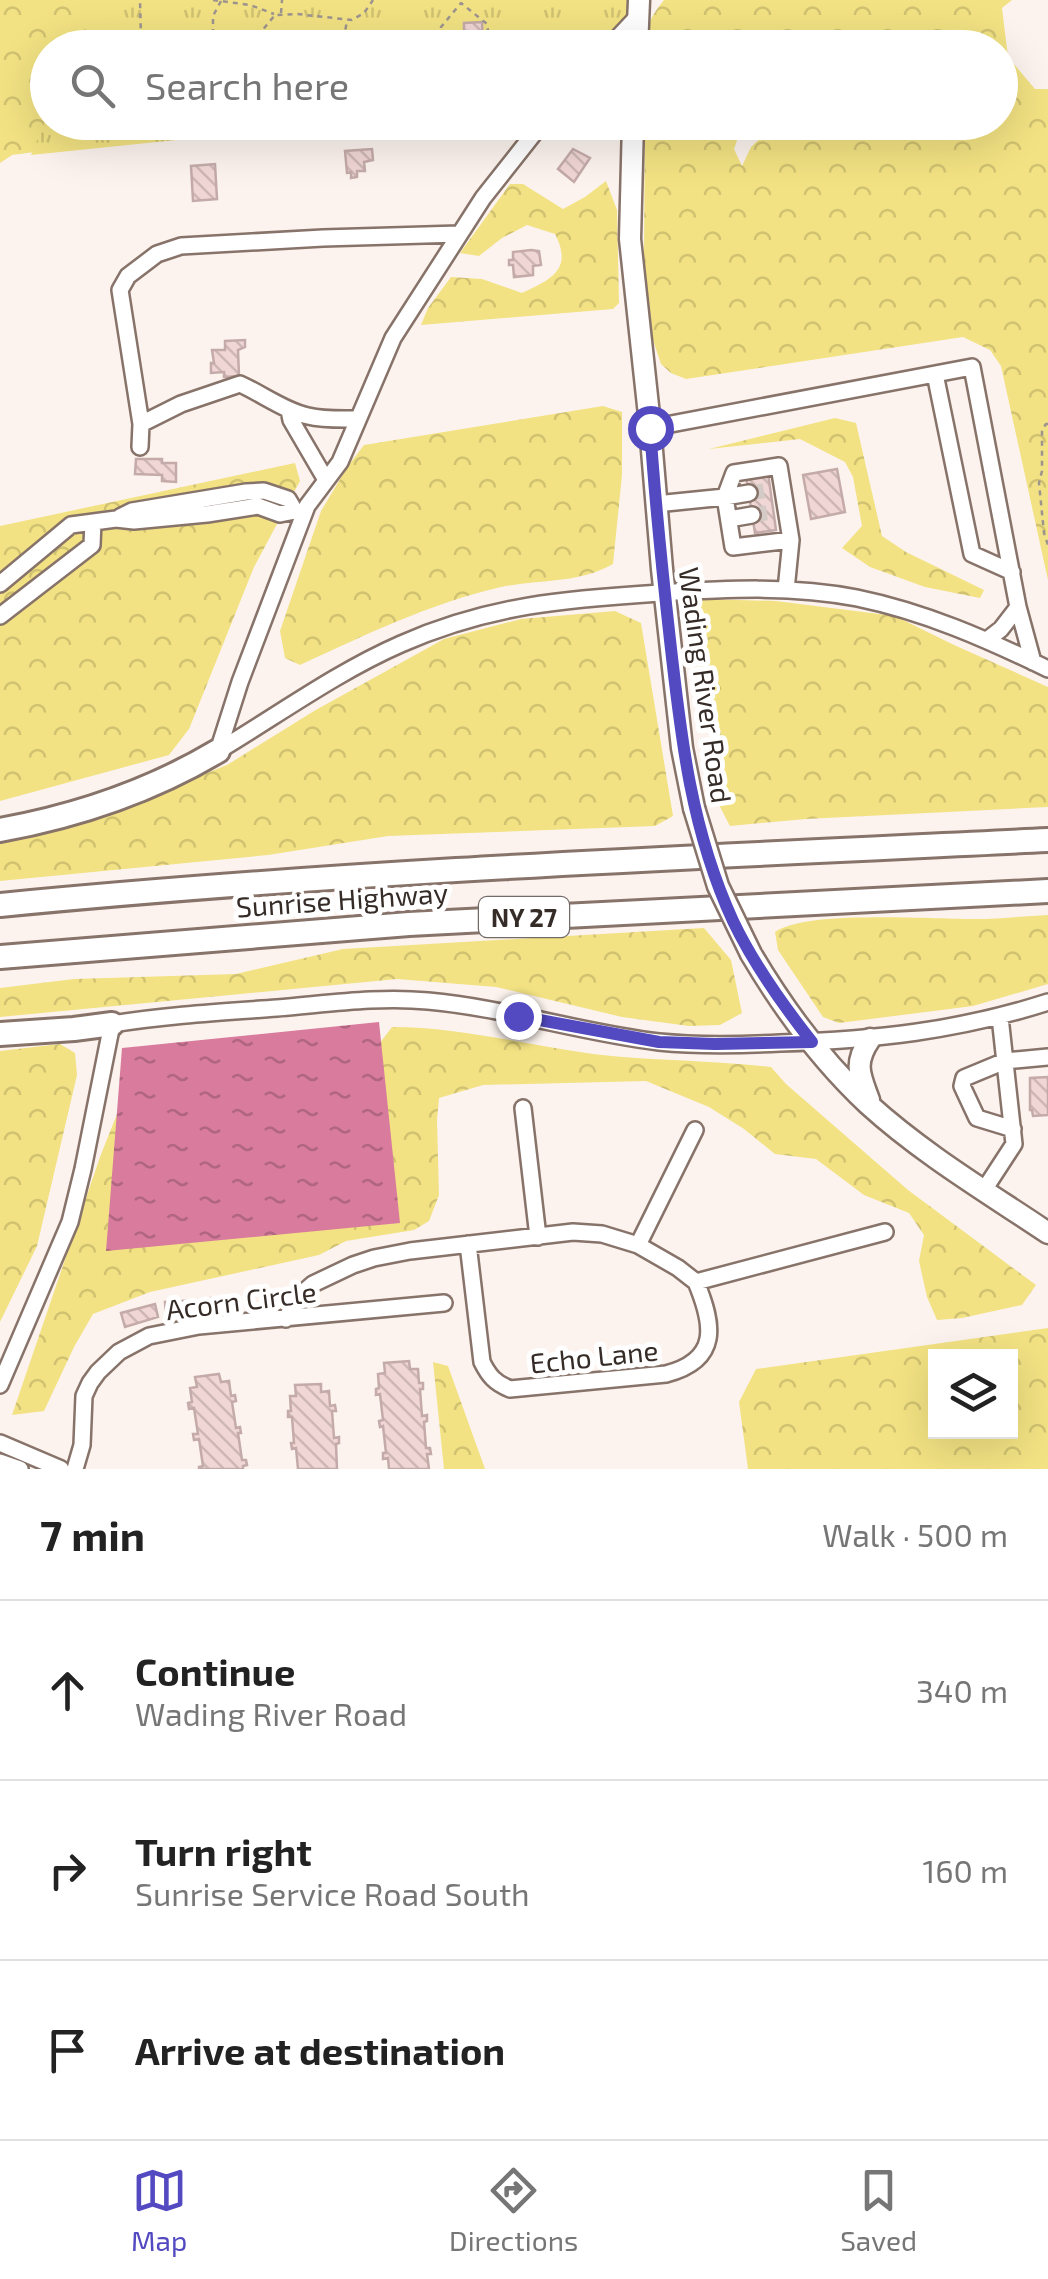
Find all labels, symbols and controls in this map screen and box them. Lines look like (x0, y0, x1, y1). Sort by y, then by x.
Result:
search box (30, 30, 1018, 140)
icon: search (65, 58, 120, 113)
text: Search here (145, 62, 349, 108)
route start (628, 406, 674, 452)
street label: Wading River Road (673, 565, 739, 805)
street label: Sunrise Highway (235, 875, 449, 923)
road number: NY 27 (479, 897, 569, 937)
route end (496, 994, 542, 1040)
street label: Acorn Circle (164, 1274, 318, 1326)
street label: Echo Lane (528, 1332, 660, 1380)
map controls (928, 1349, 1018, 1439)
button: layers (928, 1349, 1018, 1439)
text: 7 min (40, 1509, 145, 1559)
text: Walk · 500 m (822, 1515, 1008, 1553)
text: Continue (135, 1648, 295, 1694)
icon: ahead (40, 1663, 95, 1718)
text: 340 m (916, 1671, 1008, 1709)
text: Wading River Road (135, 1694, 407, 1732)
text: Turn right (135, 1828, 312, 1874)
icon: right (40, 1843, 95, 1898)
text: 160 m (922, 1851, 1008, 1889)
text: Sunrise Service Road South (135, 1874, 530, 1912)
icon: arrive (40, 2023, 95, 2078)
text: Arrive at destination (135, 2027, 505, 2073)
tab: Map (131, 2163, 187, 2257)
tab: Directions (449, 2163, 578, 2257)
tab: Saved (840, 2163, 917, 2257)

